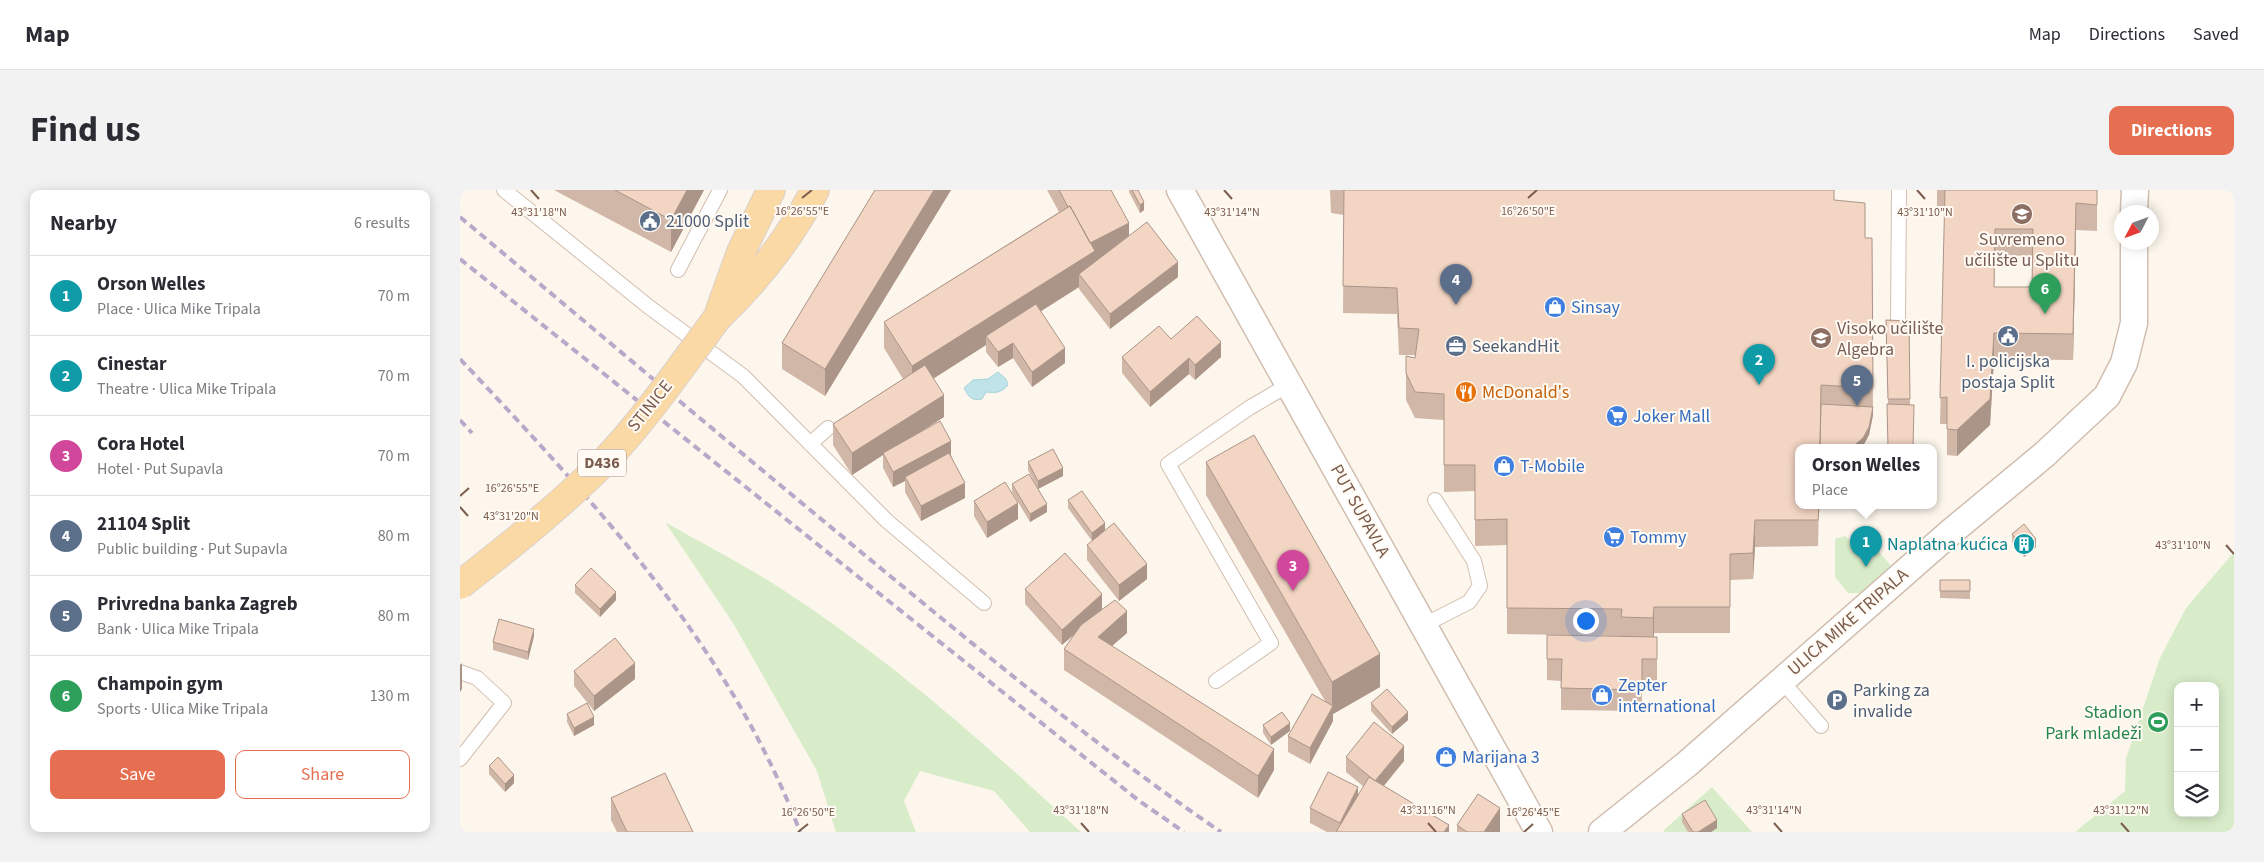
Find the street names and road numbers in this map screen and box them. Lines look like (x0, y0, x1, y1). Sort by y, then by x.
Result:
street label: STINICE (621, 375, 679, 437)
road number: D436 (578, 450, 626, 476)
street label: PUT SUPAVLA (1324, 460, 1396, 562)
street label: ULICA MIKE TRIPALA (1782, 562, 1914, 681)

